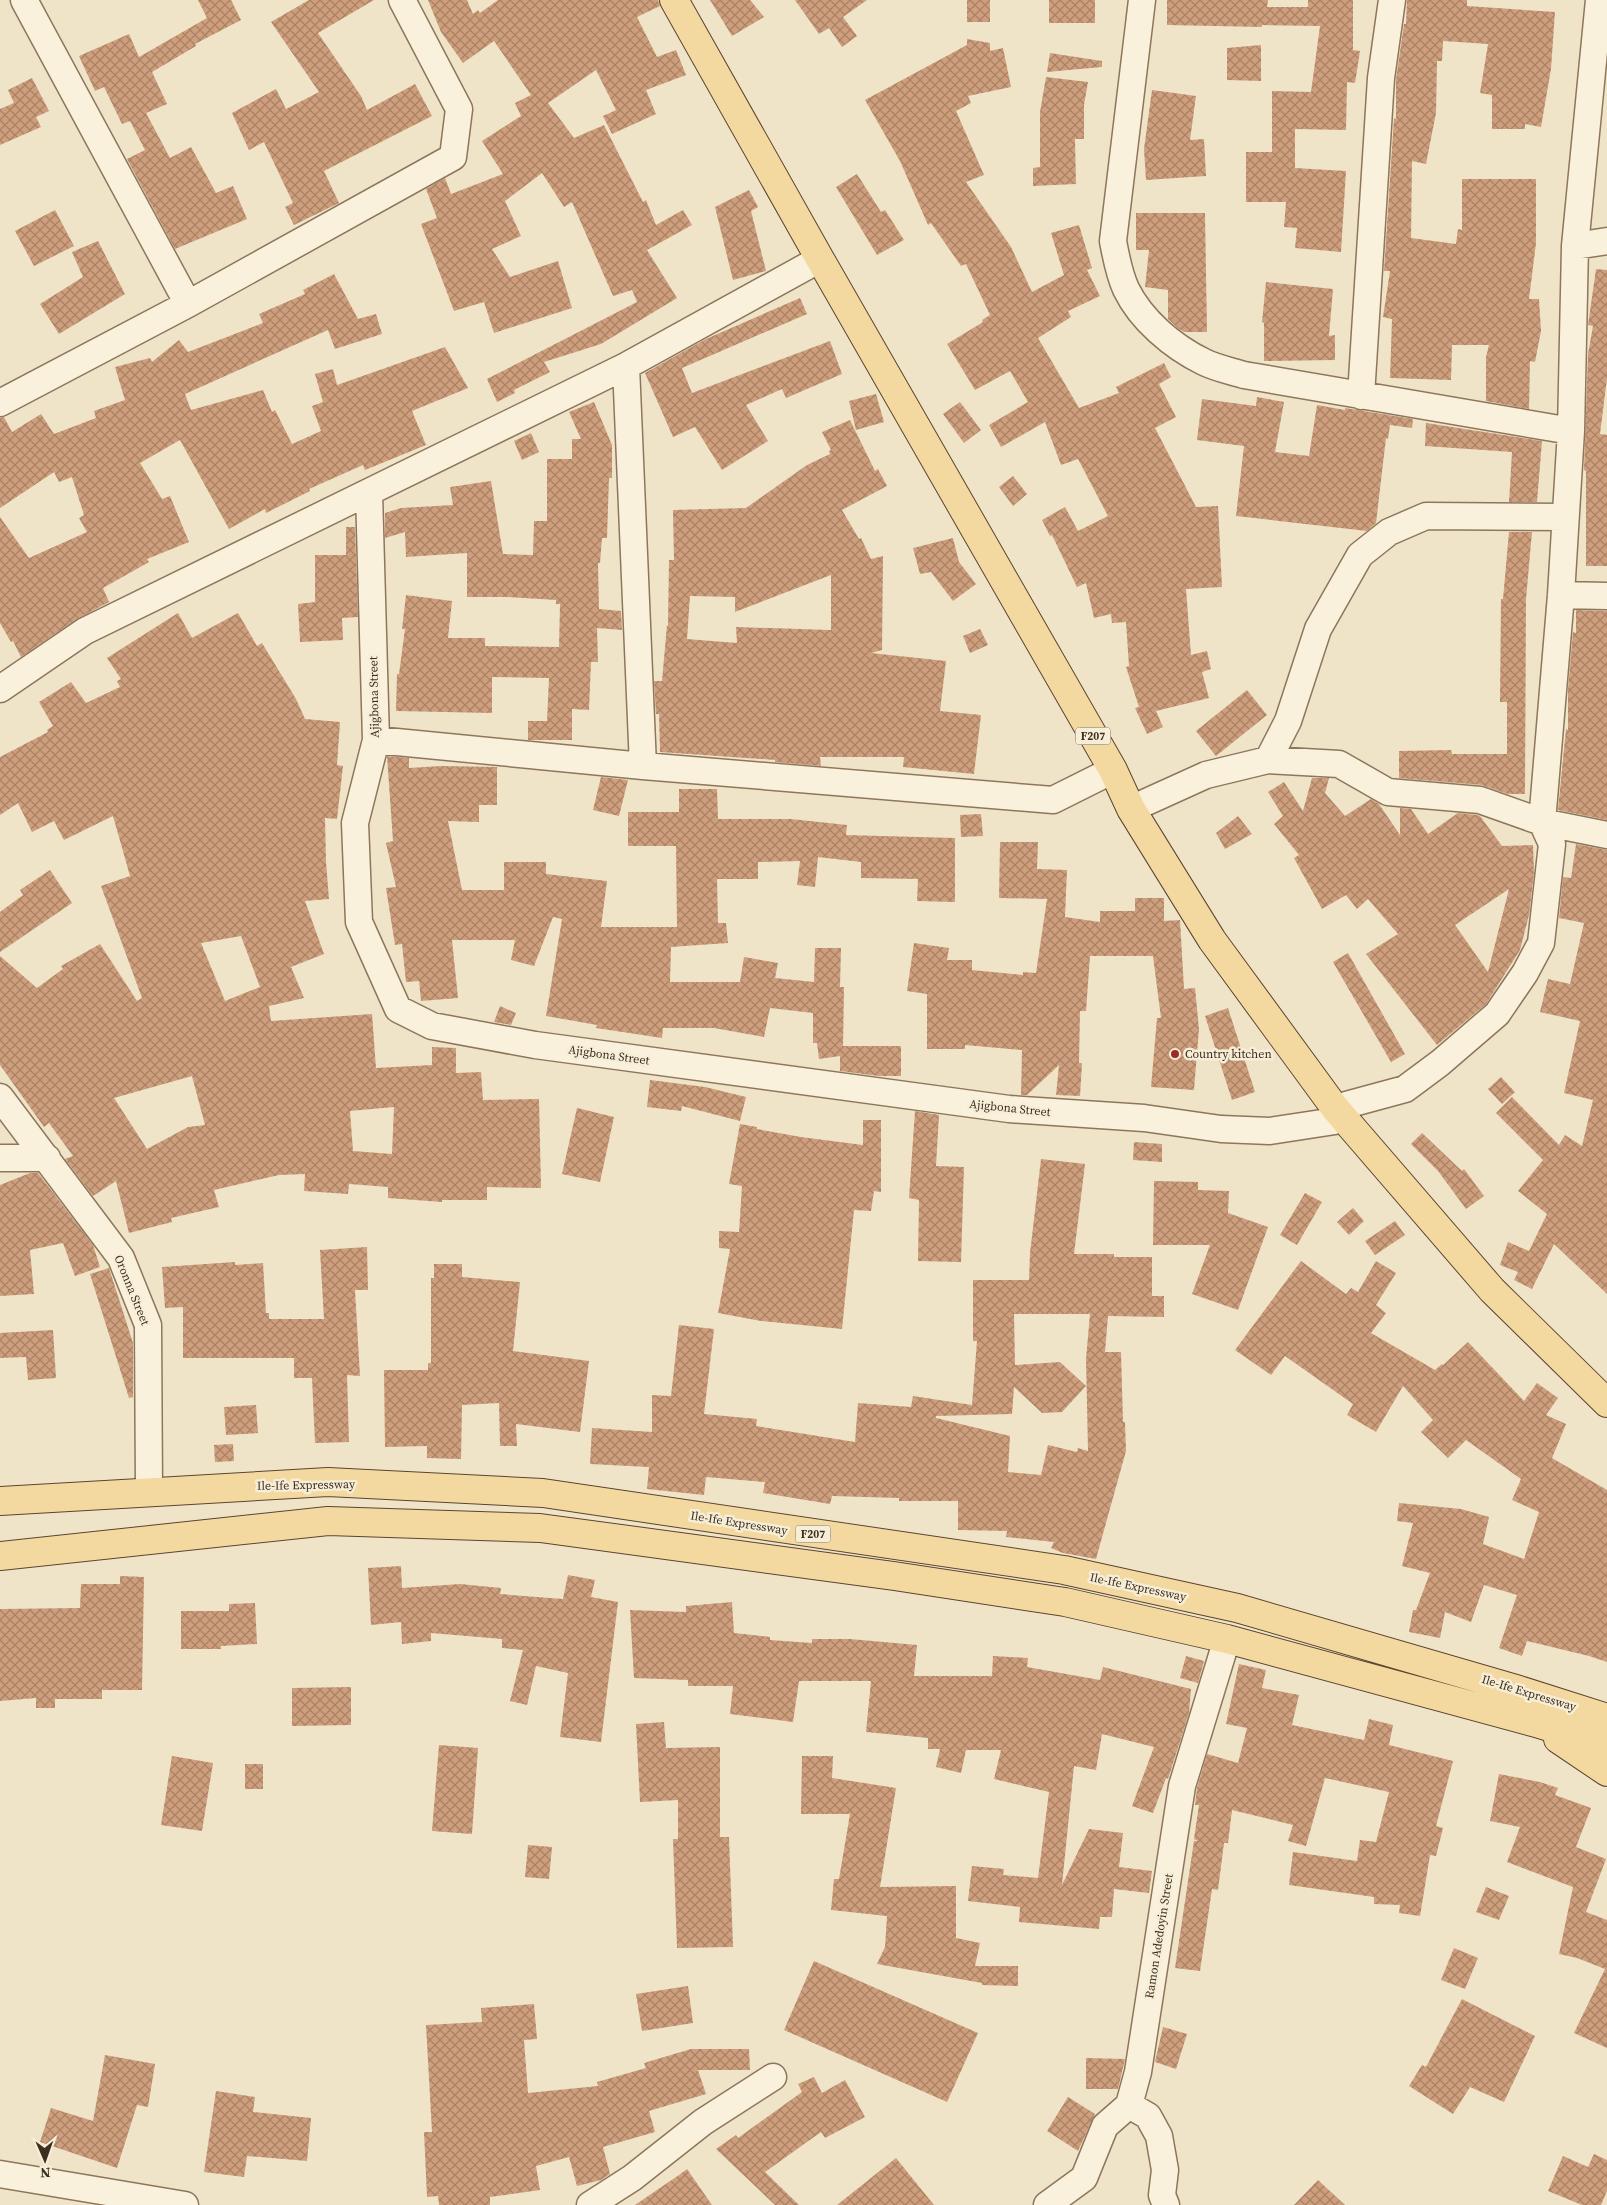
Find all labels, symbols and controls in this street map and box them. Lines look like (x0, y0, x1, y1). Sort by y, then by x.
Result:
street label: Ajigbona Street (365, 656, 383, 738)
road number: F207 (1076, 728, 1110, 744)
street label: Ajigbona Street (568, 1041, 651, 1069)
place label: Country kitchen (1185, 1046, 1272, 1062)
marker: Country kitchen (1169, 1048, 1181, 1060)
street label: Ajigbona Street (969, 1096, 1051, 1120)
street label: Oronna Street (111, 1252, 153, 1328)
street label: Ile-Ife Expressway (257, 1476, 356, 1494)
street label: Ile-Ife Expressway (689, 1507, 790, 1539)
road number: F207 (796, 1526, 830, 1542)
street label: Ile-Ife Expressway (1088, 1569, 1188, 1605)
street label: Ile-Ife Expressway (1480, 1671, 1579, 1715)
street label: Ramon Adedoyin Street (1141, 1872, 1177, 2000)
north arrow (20, 2135, 70, 2185)
text: N (40, 2163, 51, 2183)

